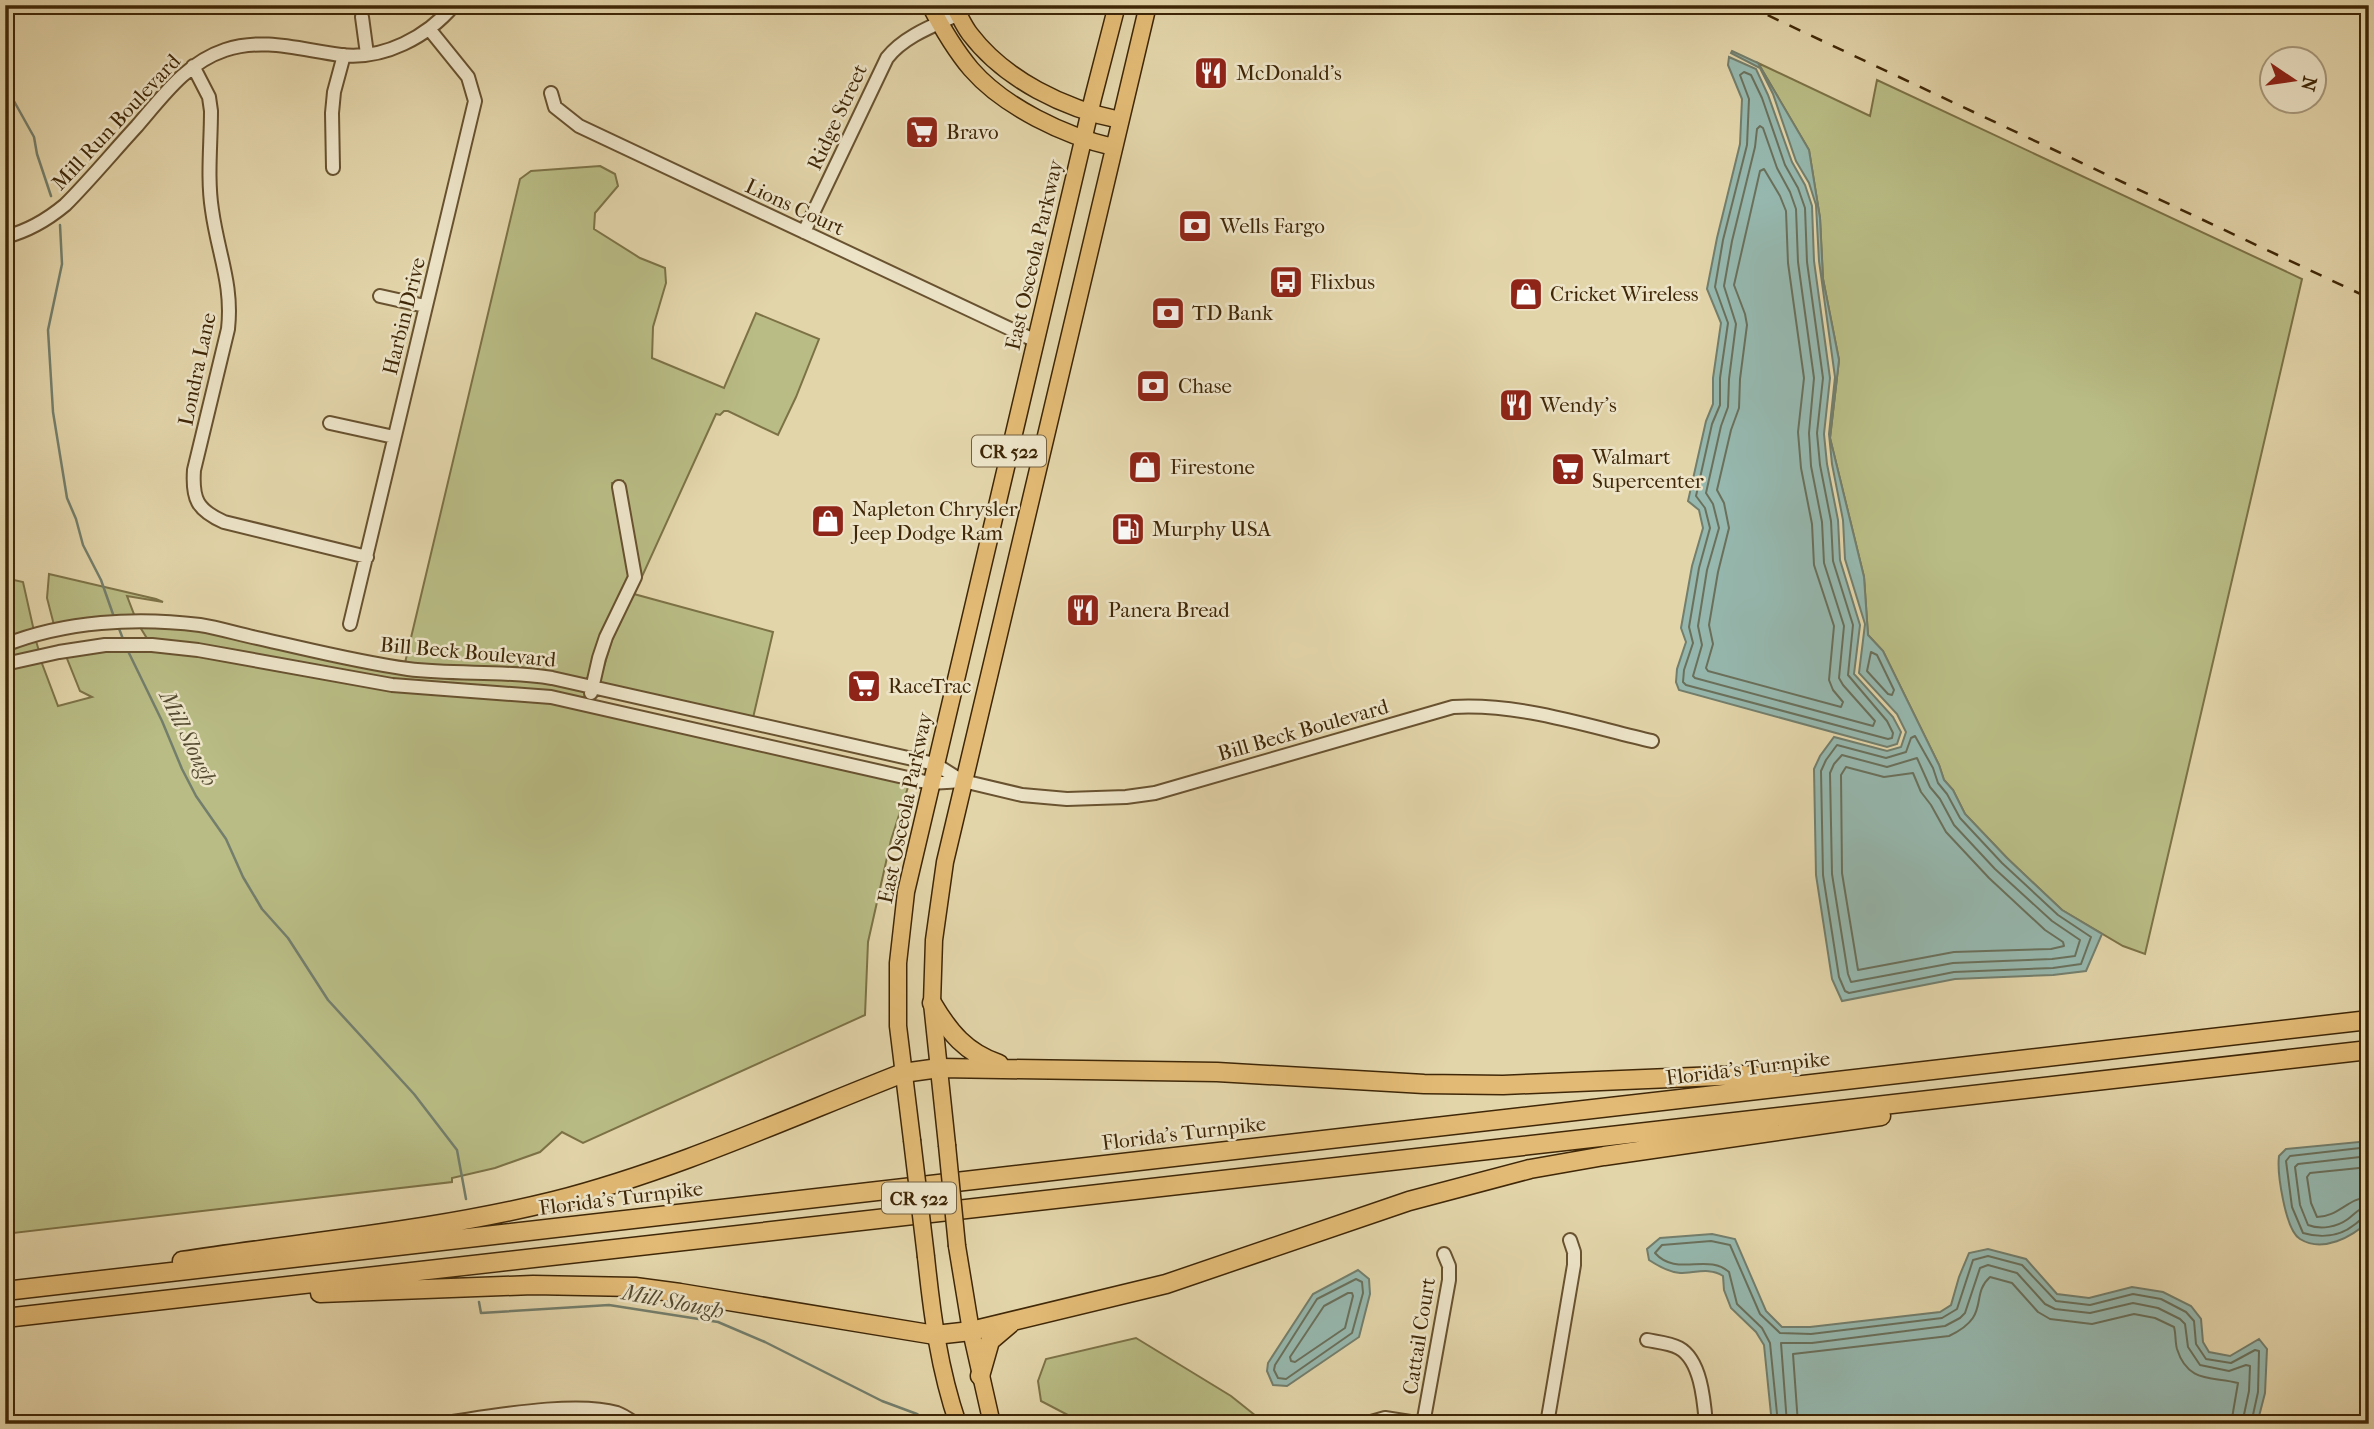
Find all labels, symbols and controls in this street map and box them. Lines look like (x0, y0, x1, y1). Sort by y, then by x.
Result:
north arrow (2258, 46, 2328, 116)
street label: Mill Run Boulevard (47, 49, 186, 195)
restaurant icon: McDonald's (1192, 54, 1230, 92)
street label: Ridge Street (802, 60, 872, 174)
place label: McDonald's (1236, 61, 1342, 85)
text: N (2296, 74, 2321, 94)
supermarket icon: Bravo (903, 113, 941, 151)
place label: Bravo (946, 120, 999, 144)
street label: East Osceola Parkway (1000, 157, 1068, 352)
street label: Lions Court (742, 174, 849, 241)
bank icon: Wells Fargo (1176, 207, 1214, 245)
place label: Wells Fargo (1219, 214, 1325, 238)
street label: Harbin Drive (378, 255, 430, 377)
bus stop icon: Flixbus (1267, 263, 1305, 301)
place label: Flixbus (1310, 270, 1375, 294)
shop icon: Cricket Wireless (1507, 275, 1545, 313)
place label: Cricket Wireless (1550, 282, 1699, 306)
bank icon: TD Bank (1149, 294, 1187, 332)
place label: TD Bank (1192, 301, 1273, 325)
street label: Londra Lane (173, 310, 221, 428)
bank icon: Chase (1134, 367, 1172, 405)
place label: Chase (1178, 374, 1232, 398)
restaurant icon: Wendy's (1497, 386, 1535, 424)
place label: Wendy's (1539, 393, 1617, 417)
road number: CR 522 (972, 436, 1046, 466)
place label: Walmart Supercenter (1591, 445, 1704, 493)
shop icon: Firestone (1126, 448, 1164, 486)
supermarket icon: Walmart Supercenter (1549, 450, 1587, 488)
place label: Firestone (1170, 455, 1255, 479)
place label: Napleton Chrysler Jeep Dodge Ram (850, 497, 1018, 545)
shop icon: Napleton Chrysler Jeep Dodge Ram (809, 502, 847, 540)
fuel station icon: Murphy USA (1109, 510, 1147, 548)
place label: Murphy USA (1152, 517, 1271, 541)
restaurant icon: Panera Bread (1064, 591, 1102, 629)
place label: Panera Bread (1108, 598, 1230, 622)
street label: Bill Beck Boulevard (379, 632, 558, 672)
supermarket icon: RaceTrac (845, 667, 883, 705)
place label: RaceTrac (888, 674, 971, 698)
water label: Mill Slough (153, 684, 223, 791)
street label: Bill Beck Boulevard (1215, 694, 1392, 766)
street label: East Osceola Parkway (873, 710, 937, 906)
street label: Florida's Turnpike (1665, 1046, 1831, 1090)
street label: Florida's Turnpike (1101, 1111, 1267, 1155)
street label: Florida's Turnpike (538, 1176, 704, 1220)
road number: CR 522 (882, 1182, 956, 1214)
street label: Cattail Court (1398, 1275, 1440, 1396)
water label: Mill Slough (618, 1278, 726, 1325)

